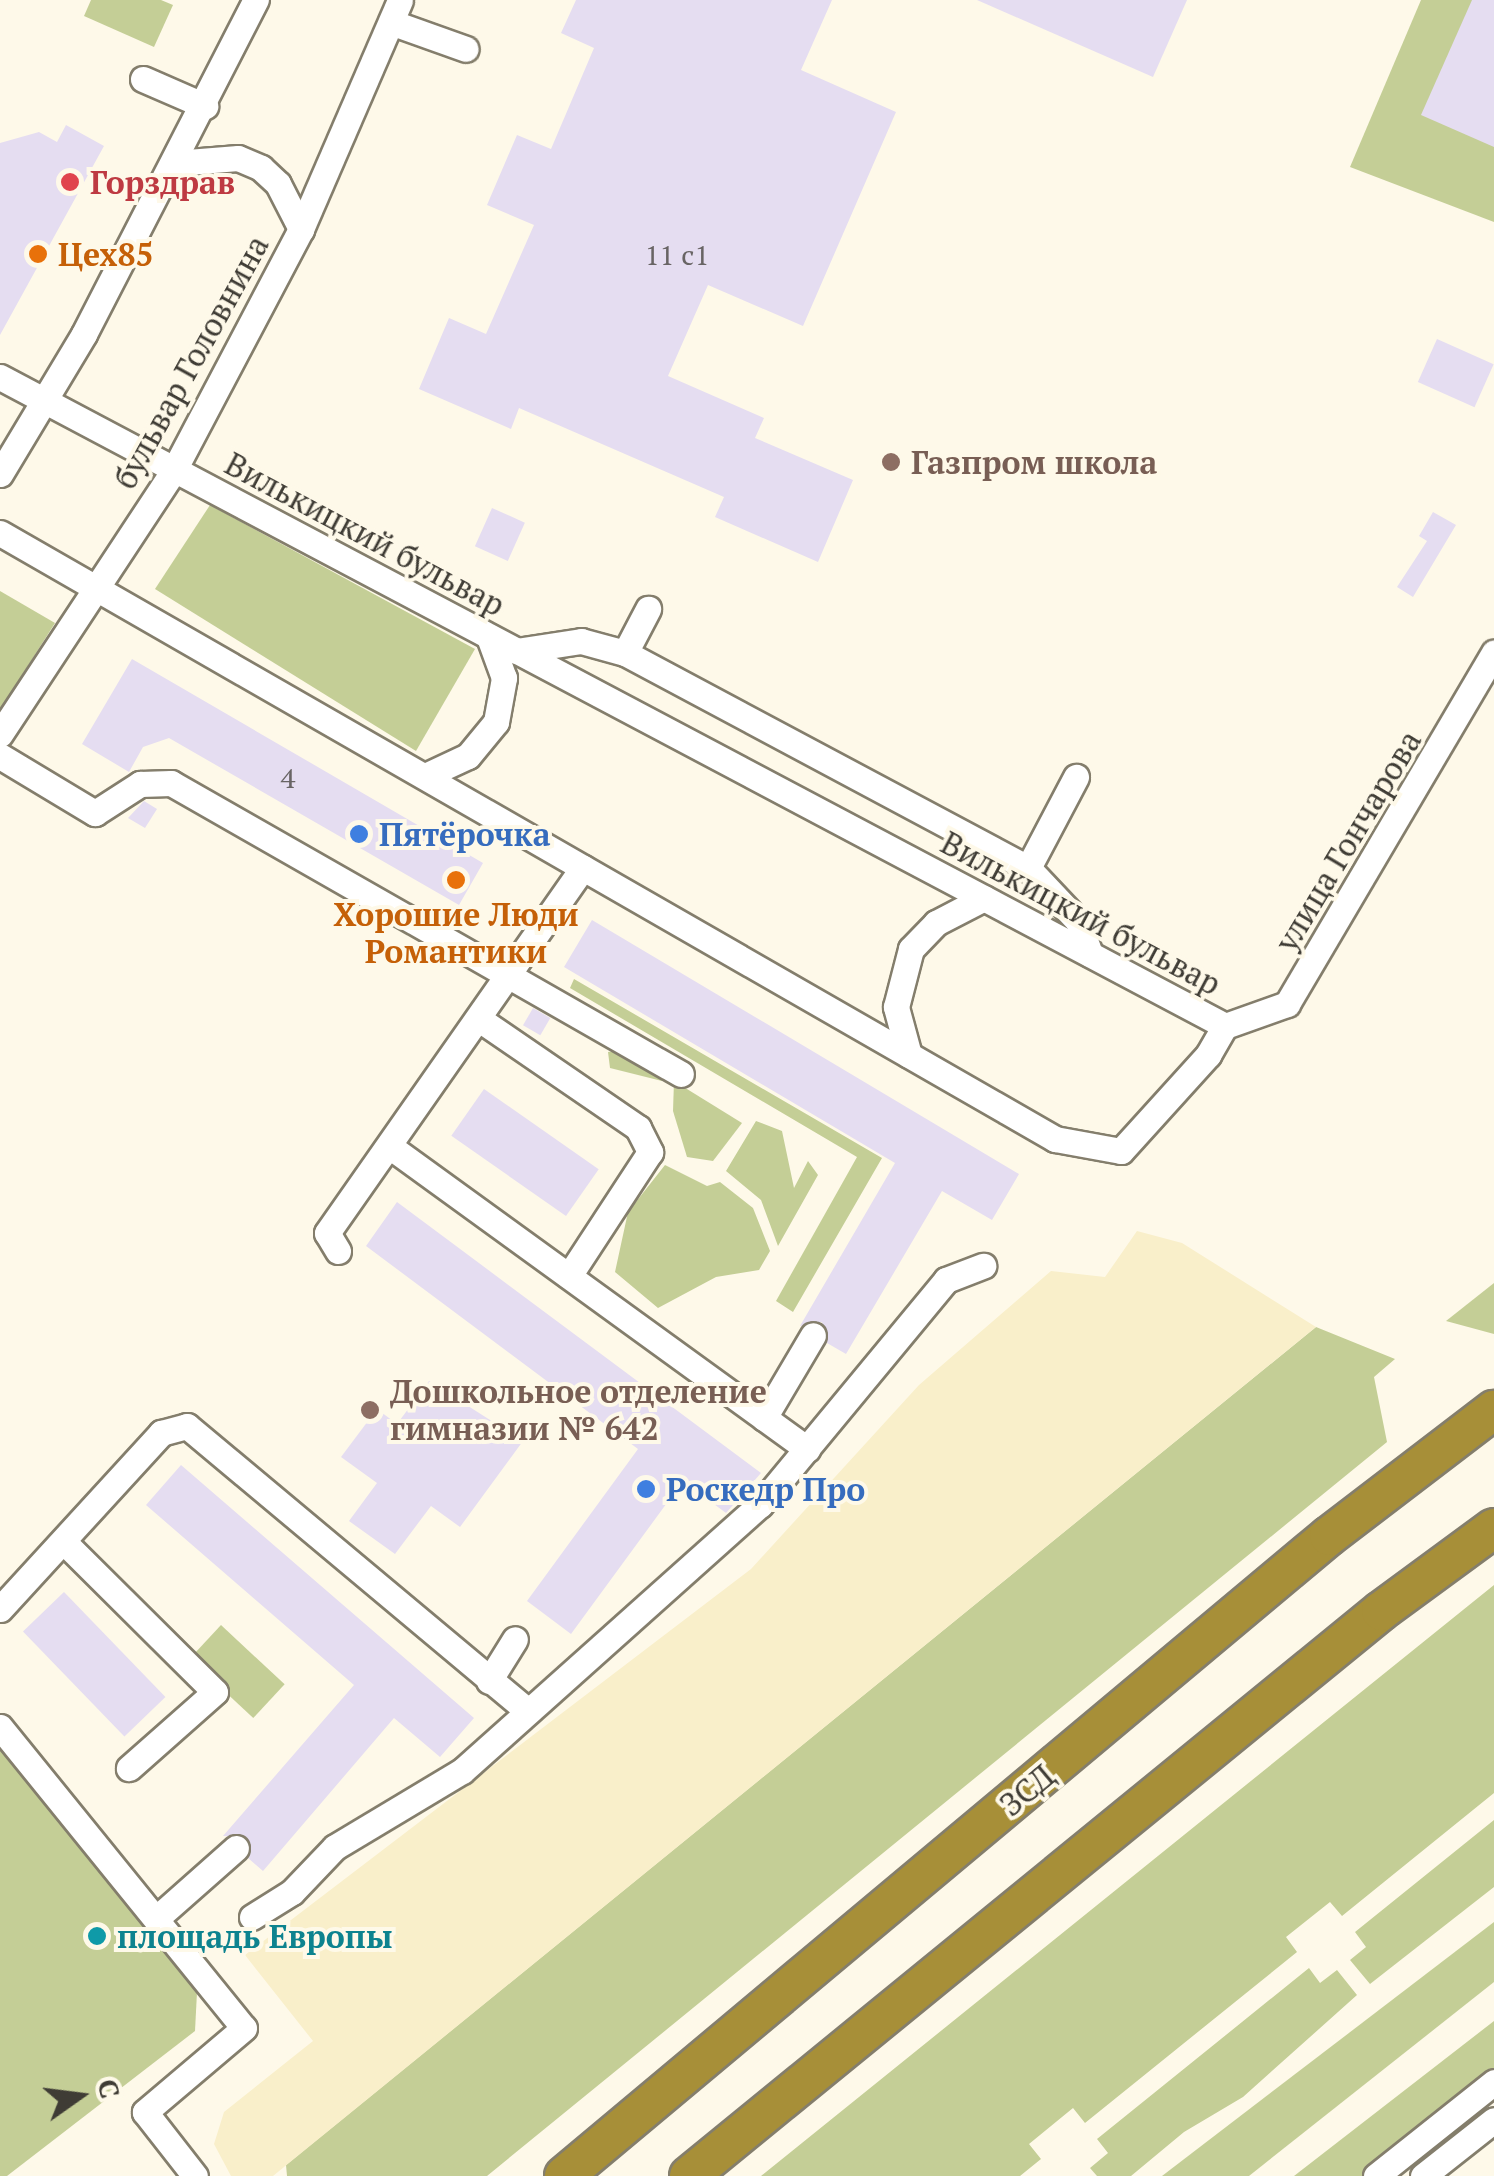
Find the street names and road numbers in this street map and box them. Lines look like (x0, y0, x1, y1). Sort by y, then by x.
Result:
street label: бульвар Головнина (106, 229, 276, 495)
street label: Вилькицкий бульвар (219, 444, 511, 624)
street label: улица Гончарова (1267, 724, 1429, 958)
street label: Вилькицкий бульвар (935, 823, 1227, 1003)
street label: ЗСД (992, 1756, 1062, 1824)

